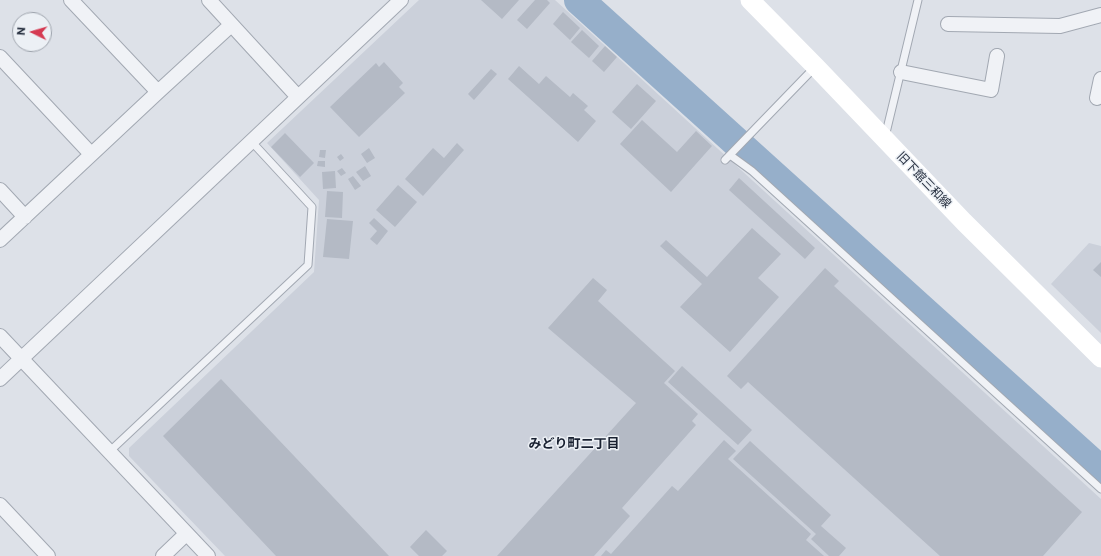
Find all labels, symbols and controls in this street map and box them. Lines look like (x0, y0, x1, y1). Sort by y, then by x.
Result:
north arrow (12, 12, 52, 52)
text: N (14, 26, 27, 36)
street label: 旧下館三和線 (894, 149, 954, 211)
district label: みどり町二丁目 (529, 436, 619, 452)

